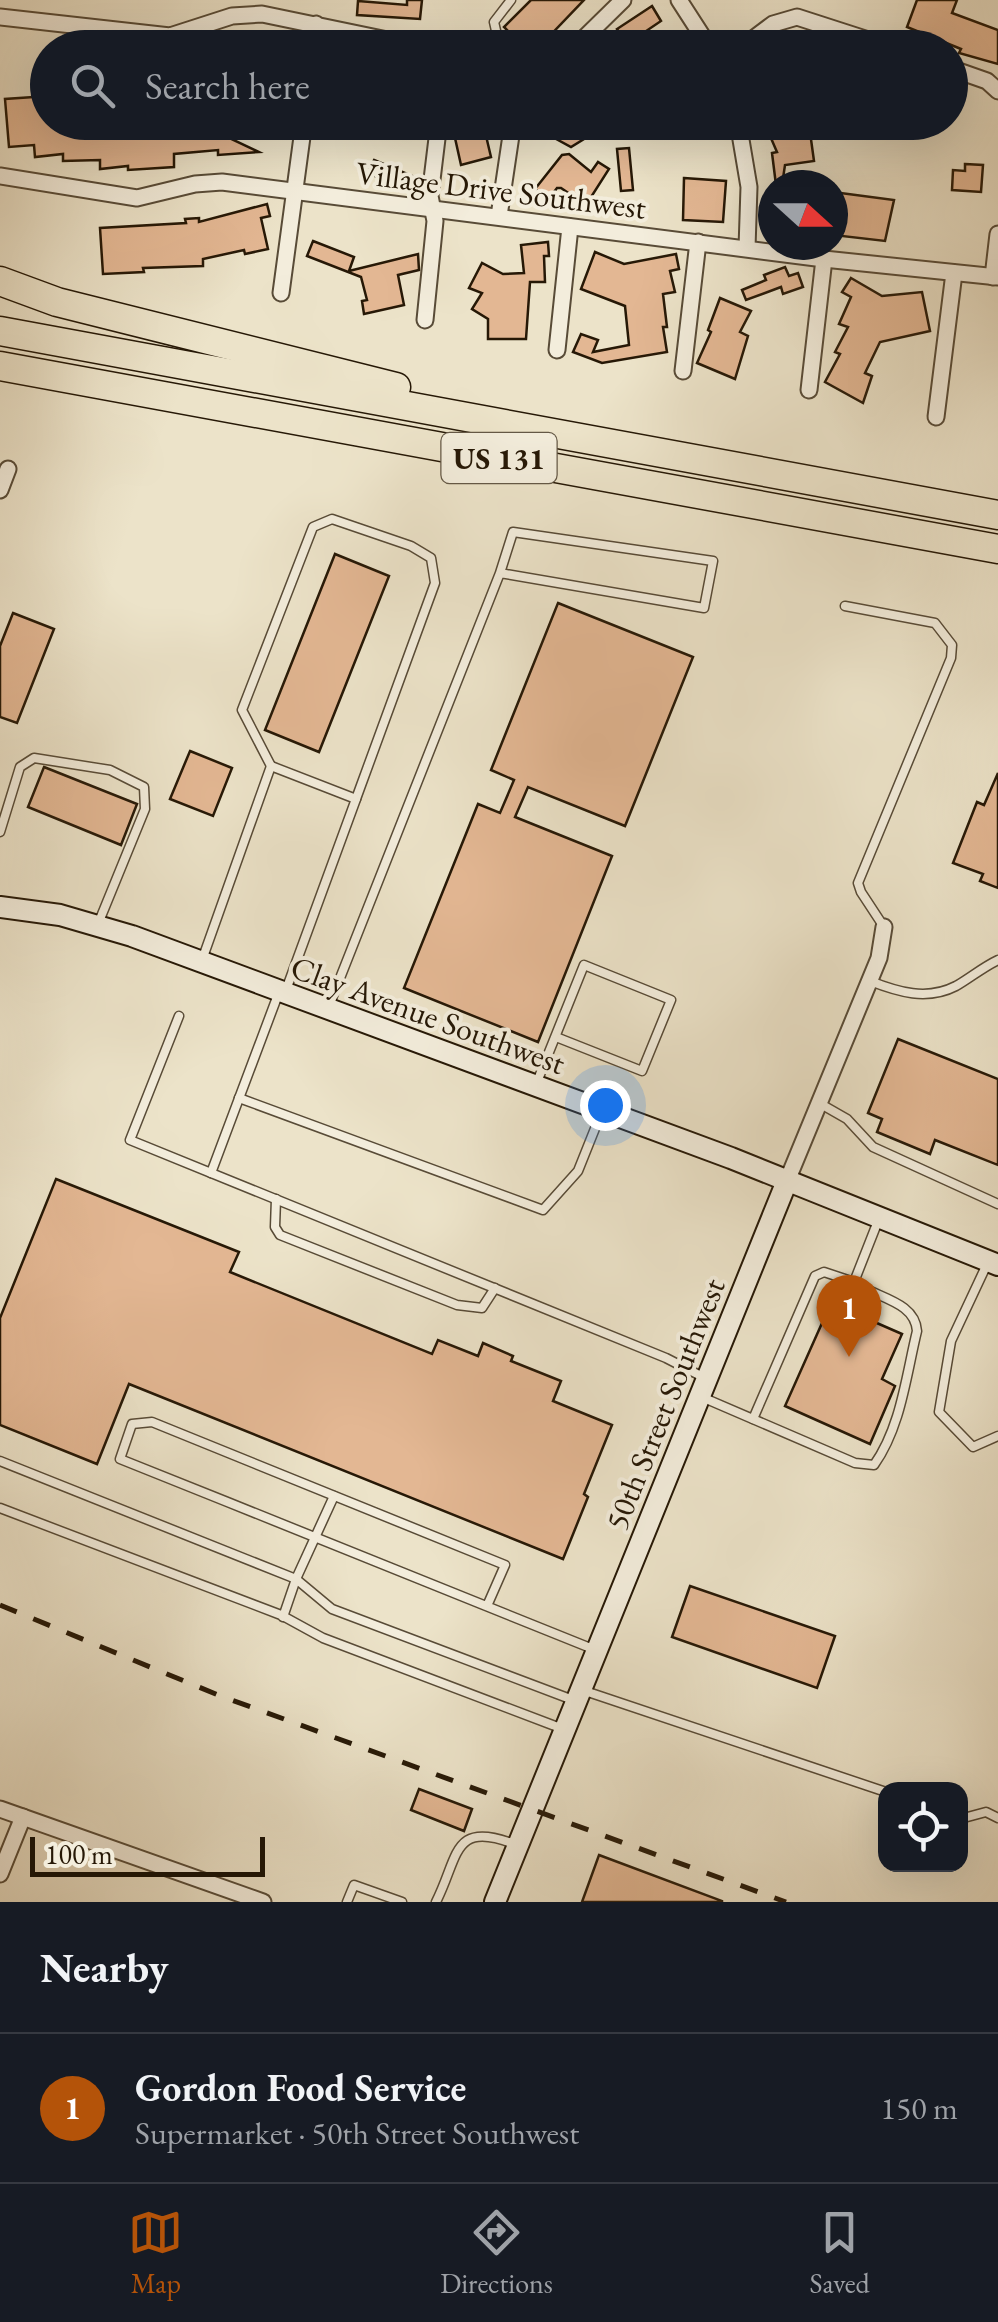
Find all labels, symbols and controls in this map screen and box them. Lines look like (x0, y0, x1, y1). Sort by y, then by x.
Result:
search box (30, 30, 968, 140)
icon: search (65, 58, 120, 113)
text: Search here (145, 61, 310, 110)
street label: Village Drive Southwest (354, 151, 648, 229)
north arrow (758, 170, 848, 260)
road number: US 131 (442, 433, 556, 483)
street label: Clay Avenue Southwest (285, 946, 571, 1084)
your location (580, 1080, 631, 1131)
street label: 50th Street Southwest (595, 1272, 735, 1536)
pin: 1 (816, 1274, 882, 1357)
map controls (878, 1782, 968, 1872)
button: locate (878, 1782, 968, 1872)
scale bar (30, 1832, 265, 1876)
text: 100 m (45, 1836, 113, 1872)
text: Nearby (40, 1940, 169, 1995)
text: Gordon Food Service (135, 2063, 466, 2112)
text: 1 (64, 2087, 81, 2129)
text: 150 m (881, 2087, 958, 2129)
text: Supermarket · 50th Street Southwest (135, 2112, 579, 2154)
tab: Map (128, 2205, 183, 2301)
tab: Directions (440, 2205, 553, 2301)
tab: Saved (810, 2205, 870, 2301)

